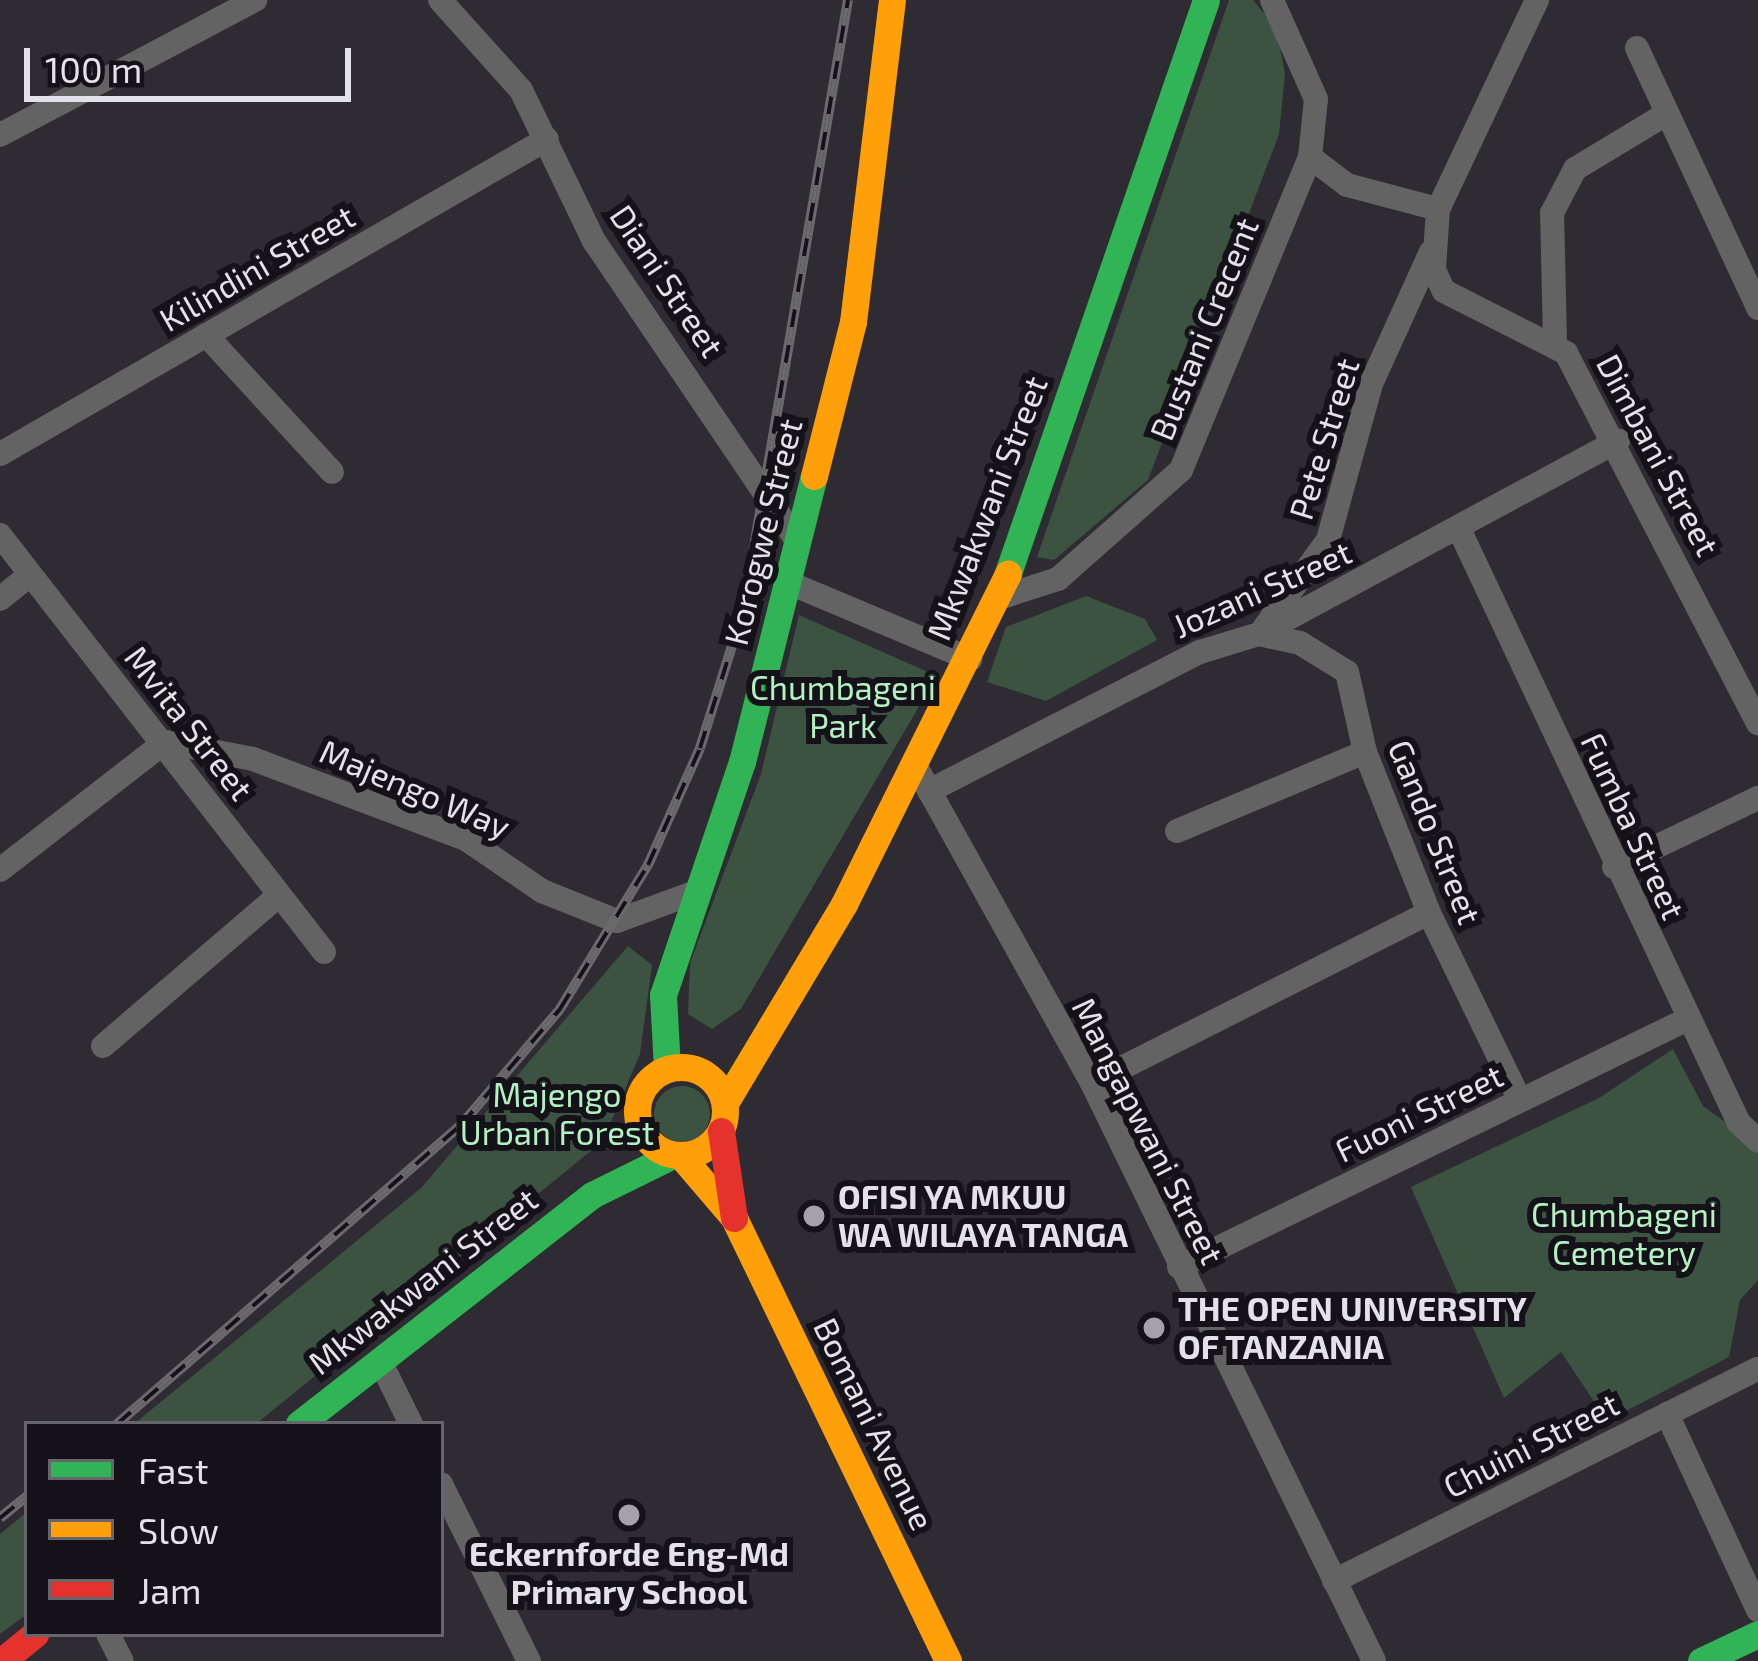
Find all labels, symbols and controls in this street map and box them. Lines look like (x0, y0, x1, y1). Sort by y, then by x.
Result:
scale bar (30, 24, 357, 98)
text: 100 m (45, 47, 142, 90)
street label: Kilindini Street (153, 196, 361, 340)
street label: Diani Street (602, 198, 732, 364)
street label: Bustani Crecent (1141, 212, 1267, 446)
street label: Dimbani Street (1588, 348, 1728, 562)
street label: Pete Street (1281, 354, 1367, 524)
street label: Mkwakwani Street (918, 370, 1056, 646)
street label: Korogwe Street (716, 415, 810, 649)
street label: Jozani Street (1167, 532, 1357, 646)
street label: Mvita Street (117, 638, 261, 808)
park label: Chumbageni Park (750, 668, 936, 746)
street label: Fumba Street (1573, 727, 1693, 925)
street label: Majengo Way (314, 731, 516, 847)
street label: Gando Street (1380, 734, 1490, 930)
street label: Mangapwani Street (1064, 991, 1232, 1271)
street label: Fuoni Street (1329, 1055, 1509, 1171)
park label: Majengo Urban Forest (460, 1075, 654, 1153)
place label: OFISI YA MKUU WA WILAYA TANGA (838, 1177, 1130, 1255)
street label: Mkwakwani Street (301, 1179, 545, 1383)
park label: Chumbageni Cemetery (1531, 1195, 1717, 1273)
marker: OFISI YA MKUU WA WILAYA TANGA (801, 1203, 827, 1229)
place label: THE OPEN UNIVERSITY OF TANZANIA (1178, 1289, 1527, 1367)
street label: Bomani Avenue (805, 1311, 943, 1537)
marker: THE OPEN UNIVERSITY OF TANZANIA (1141, 1315, 1167, 1341)
street label: Chuini Street (1437, 1384, 1625, 1506)
legend (24, 1421, 444, 1637)
text: Fast (138, 1448, 208, 1491)
marker: Eckernforde Eng-Md Primary School (616, 1502, 642, 1528)
text: Slow (138, 1508, 219, 1551)
place label: Eckernforde Eng-Md Primary School (469, 1534, 789, 1612)
text: Jam (138, 1568, 202, 1611)

